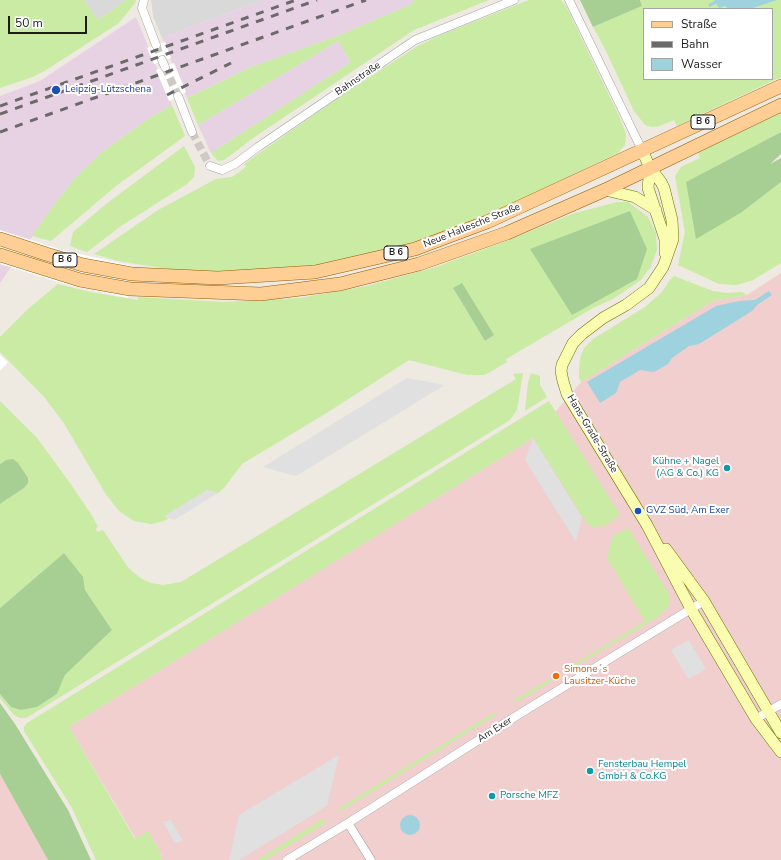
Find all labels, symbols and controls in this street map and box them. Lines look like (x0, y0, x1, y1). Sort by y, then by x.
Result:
scale bar (10, 8, 89, 34)
legend (643, 8, 773, 80)
text: 50 m (15, 15, 43, 31)
text: Straße (681, 16, 717, 32)
text: Bahn (681, 36, 709, 52)
text: Wasser (681, 56, 722, 72)
street label: Bahnstraße (333, 59, 383, 99)
marker: Leipzig-Lützschena (50, 84, 62, 96)
place label: Leipzig-Lützschena (65, 84, 151, 96)
road number: B 6 (691, 115, 715, 129)
street label: Neue Hallesche Straße (422, 201, 522, 251)
road number: B 6 (384, 246, 408, 260)
road number: B 6 (53, 253, 77, 267)
street label: Hans-Grade-Straße (564, 393, 620, 475)
place label: Kühne + Nagel (AG & Co.) KG (653, 456, 719, 480)
marker: Kühne + Nagel (AG & Co.) KG (722, 463, 732, 473)
place label: GVZ Süd, Am Exer (646, 505, 729, 517)
marker: GVZ Süd, Am Exer (633, 506, 643, 516)
place label: Simone´s Lausitzer-Küche (564, 664, 636, 688)
marker: Simone´s Lausitzer-Küche (551, 671, 561, 681)
street label: Am Exer (476, 715, 514, 745)
place label: Fensterbau Hempel GmbH & Co.KG (598, 759, 686, 782)
marker: Fensterbau Hempel GmbH & Co.KG (585, 766, 595, 776)
place label: Porsche MFZ (500, 790, 558, 802)
marker: Porsche MFZ (487, 791, 497, 801)

